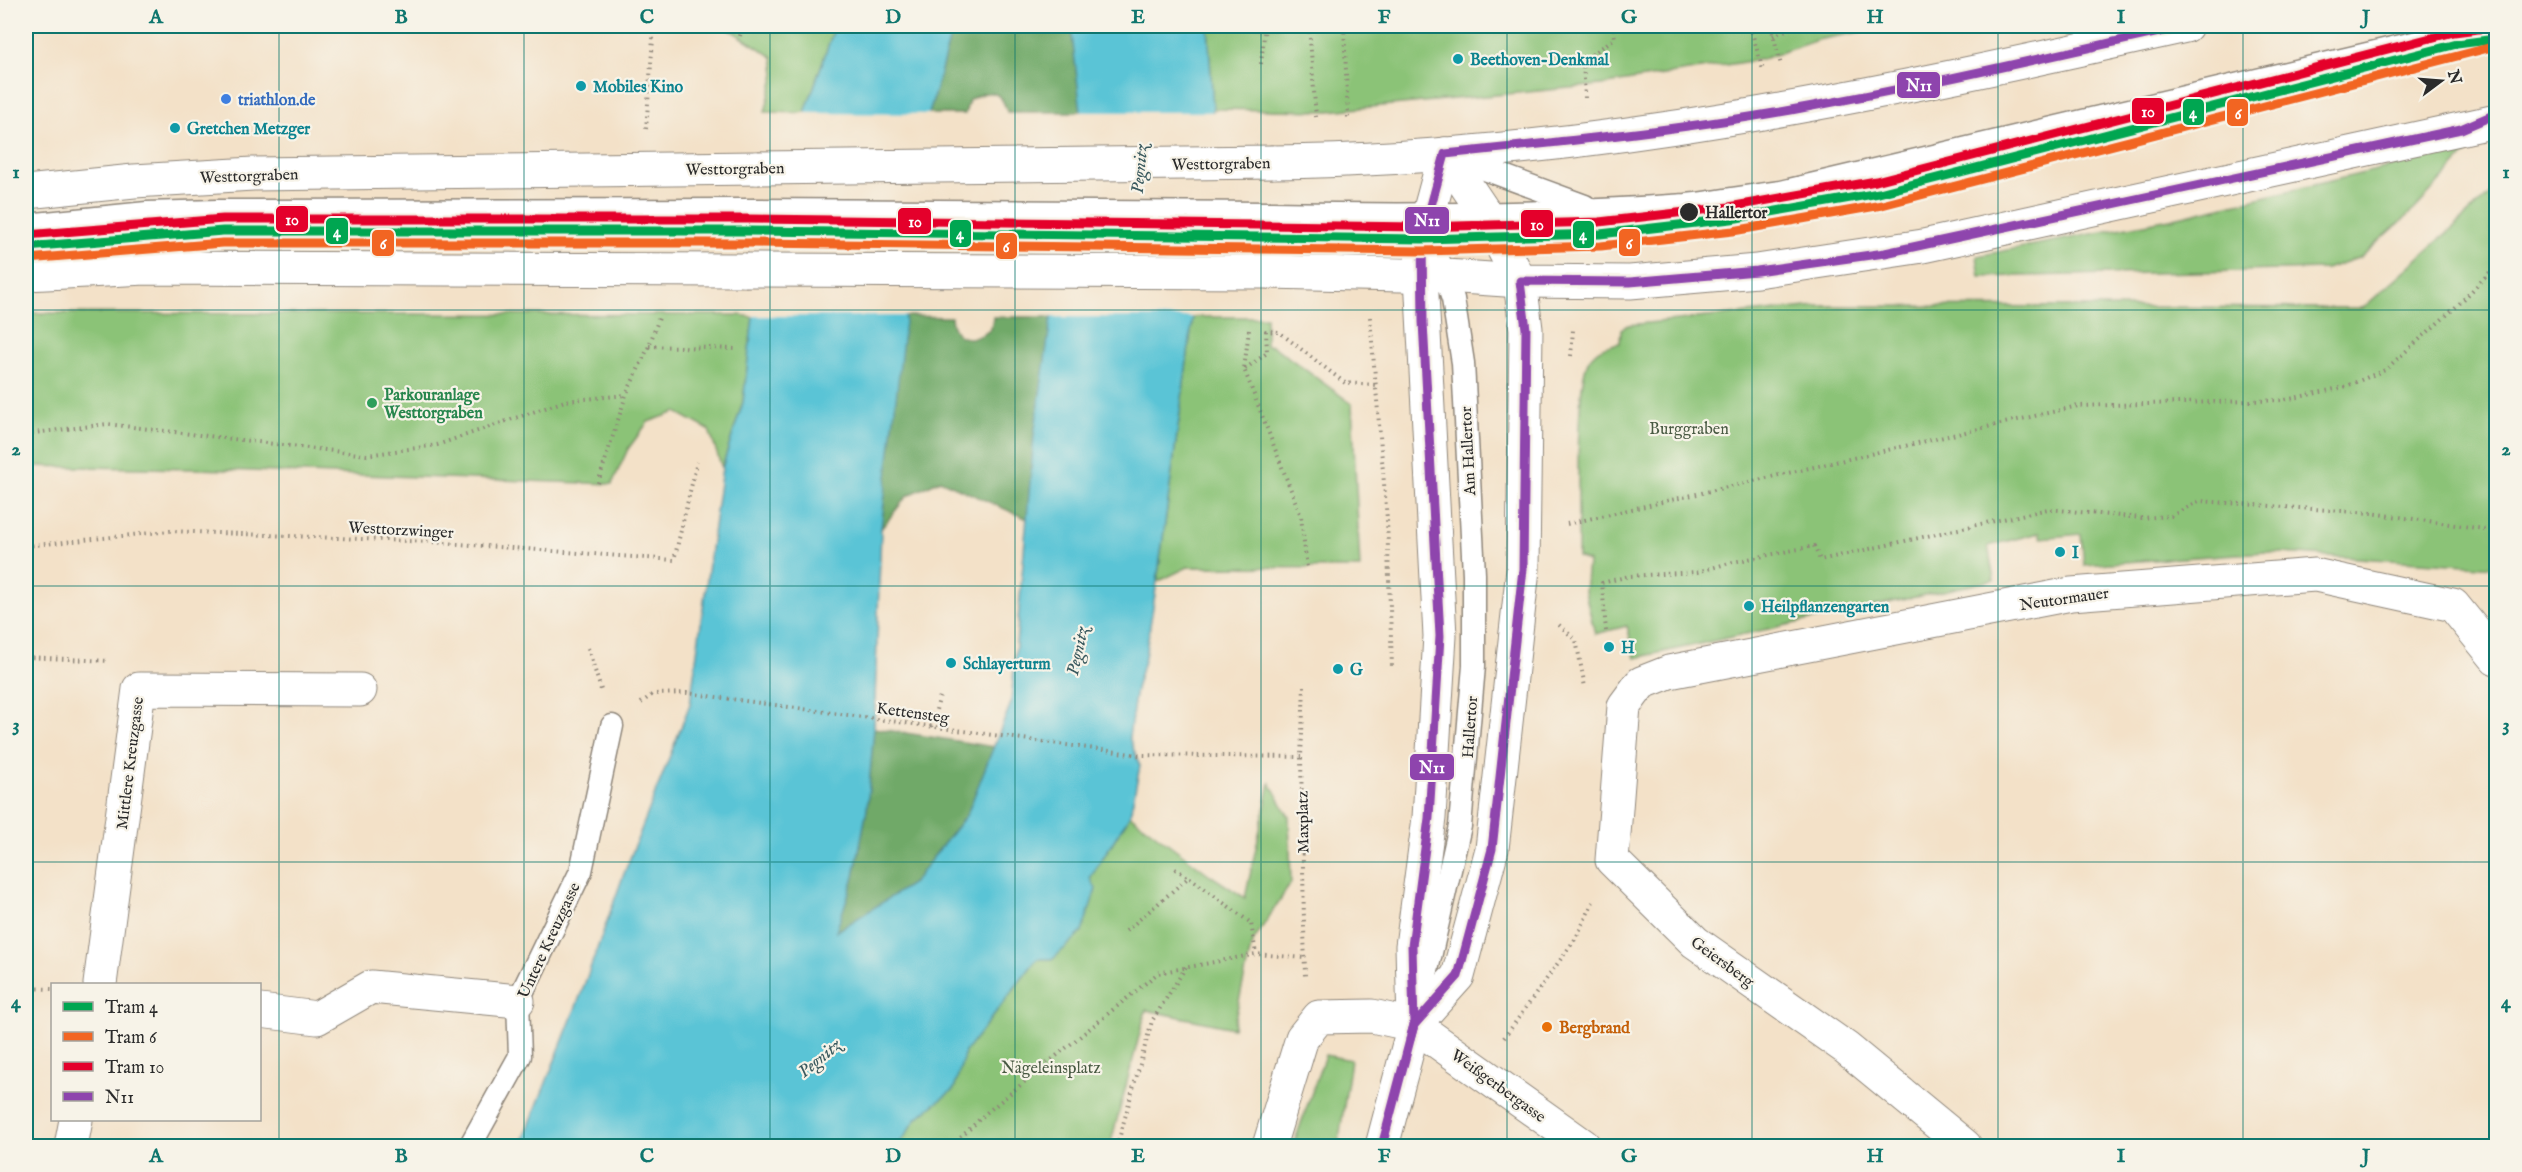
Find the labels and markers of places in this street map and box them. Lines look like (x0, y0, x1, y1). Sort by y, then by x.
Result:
place label: Beethoven-Denkmal (1470, 51, 1610, 71)
marker: Beethoven-Denkmal (1451, 52, 1465, 66)
place label: Mobiles Kino (593, 78, 683, 98)
marker: Mobiles Kino (574, 79, 588, 93)
place label: triathlon.de (237, 91, 316, 111)
marker: triathlon.de (219, 92, 233, 106)
place label: Gretchen Metzger (187, 120, 310, 140)
marker: Gretchen Metzger (168, 121, 182, 135)
marker: Hallertor (1678, 201, 1700, 223)
place label: Hallertor (1705, 204, 1768, 224)
place label: Parkouranlage Westtorgraben (383, 386, 483, 424)
marker: Parkouranlage Westtorgraben (365, 396, 379, 410)
place label: I (2072, 544, 2079, 564)
marker: I (2053, 545, 2067, 559)
place label: Heilpflanzengarten (1761, 598, 1890, 618)
marker: Heilpflanzengarten (1742, 599, 1756, 613)
place label: H (1621, 639, 1635, 659)
marker: H (1602, 640, 1616, 654)
place label: Schlayerturm (963, 655, 1051, 675)
marker: Schlayerturm (944, 656, 958, 670)
place label: G (1350, 661, 1363, 681)
marker: G (1331, 662, 1345, 676)
place label: Bergbrand (1559, 1019, 1630, 1039)
marker: Bergbrand (1540, 1020, 1554, 1034)

